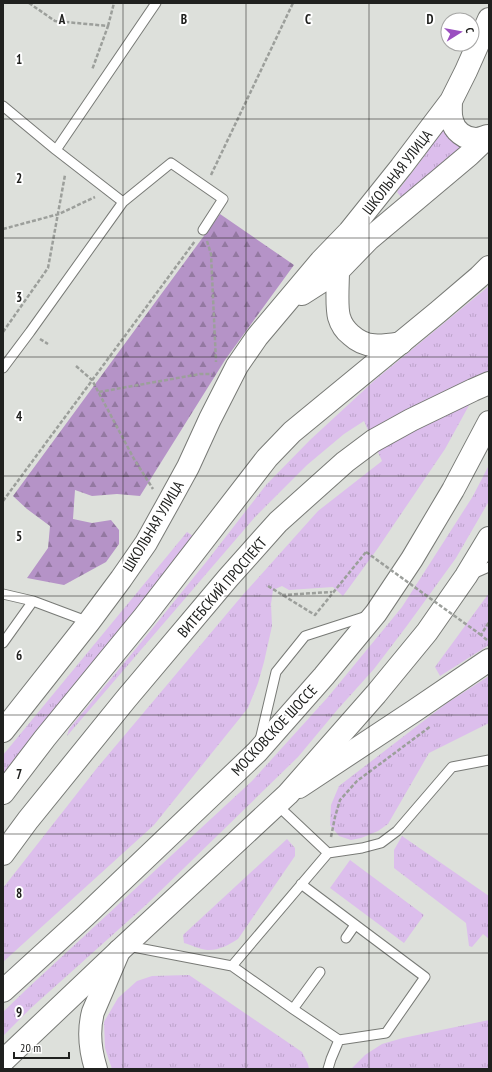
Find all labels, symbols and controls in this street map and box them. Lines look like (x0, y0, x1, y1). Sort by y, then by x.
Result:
text: A (58, 11, 66, 28)
text: B (181, 11, 187, 28)
text: C (305, 11, 311, 28)
text: D (427, 11, 434, 28)
north arrow (440, 12, 480, 52)
text: С (462, 26, 477, 34)
text: 1 (16, 51, 22, 68)
street label: ШКОЛЬНАЯ УЛИЦА (358, 125, 437, 218)
text: 2 (16, 170, 22, 187)
text: 3 (16, 289, 22, 306)
text: 4 (16, 408, 23, 425)
street label: ШКОЛЬНАЯ УЛИЦА (118, 476, 188, 575)
text: 5 (16, 528, 22, 545)
street label: ВИТЕБСКИЙ ПРОСПЕКТ (173, 533, 271, 641)
text: 6 (16, 647, 22, 664)
street label: МОСКОВСКОЕ ШОССЕ (227, 681, 321, 779)
text: 7 (16, 766, 22, 783)
text: 8 (16, 885, 22, 902)
text: 9 (16, 1004, 22, 1021)
scale bar (14, 1034, 69, 1060)
text: 20 m (20, 1040, 41, 1055)

